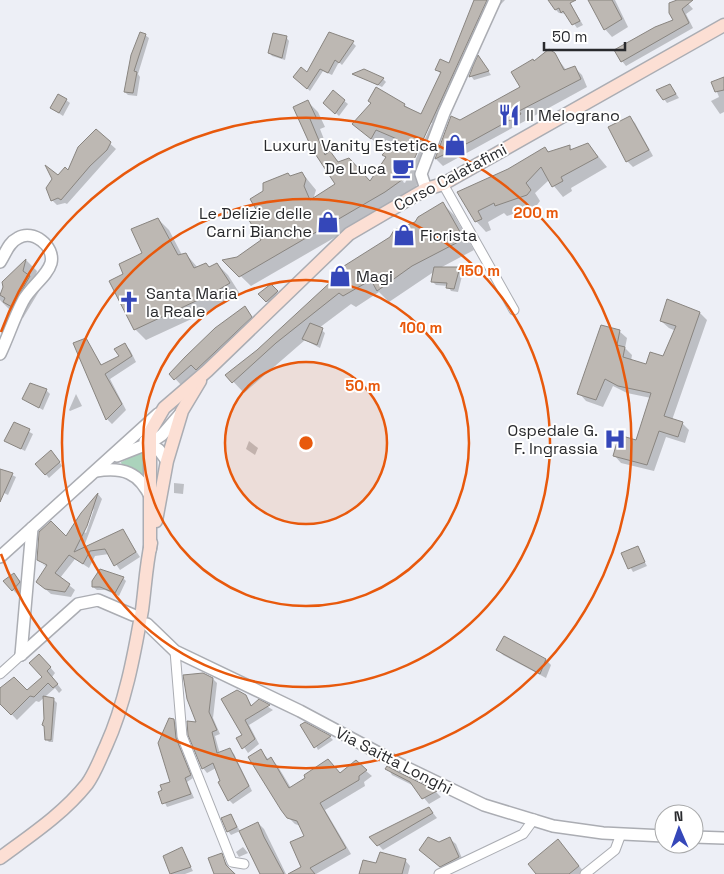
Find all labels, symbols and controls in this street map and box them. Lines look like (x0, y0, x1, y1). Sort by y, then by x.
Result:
scale bar (544, 20, 625, 52)
text: 50 m (552, 27, 587, 46)
restaurant icon: Il Melograno (496, 102, 522, 128)
place label: Il Melograno (526, 105, 620, 126)
shop icon: Luxury Vanity Estetica (442, 132, 468, 158)
place label: Luxury Vanity Estetica (263, 135, 438, 156)
street label: Corso Calatafimi (390, 139, 510, 216)
cafe icon: De Luca (390, 155, 416, 181)
place label: De Luca (325, 158, 386, 179)
place label: Le Delizie delle Carni Bianche (199, 203, 312, 242)
text: 200 m (514, 203, 558, 222)
shop icon: Le Delizie delle Carni Bianche (315, 209, 341, 235)
shop icon: Fiorista (391, 222, 417, 248)
place label: Fiorista (420, 225, 477, 246)
text: 150 m (458, 261, 500, 280)
shop icon: Magi (327, 263, 353, 289)
place label: Magi (356, 266, 393, 287)
place label: Santa Maria la Reale (146, 283, 237, 322)
church icon: Santa Maria la Reale (116, 289, 142, 315)
text: 100 m (400, 318, 442, 337)
text: 50 m (345, 376, 381, 395)
place label: Ospedale G. F. Ingrassia (507, 420, 598, 459)
hospital icon: Ospedale G. F. Ingrassia (602, 426, 628, 452)
centre of rings (297, 434, 315, 452)
street label: Via Saitta Longhi (332, 722, 456, 799)
north arrow (654, 804, 704, 854)
text: N (674, 807, 684, 825)

